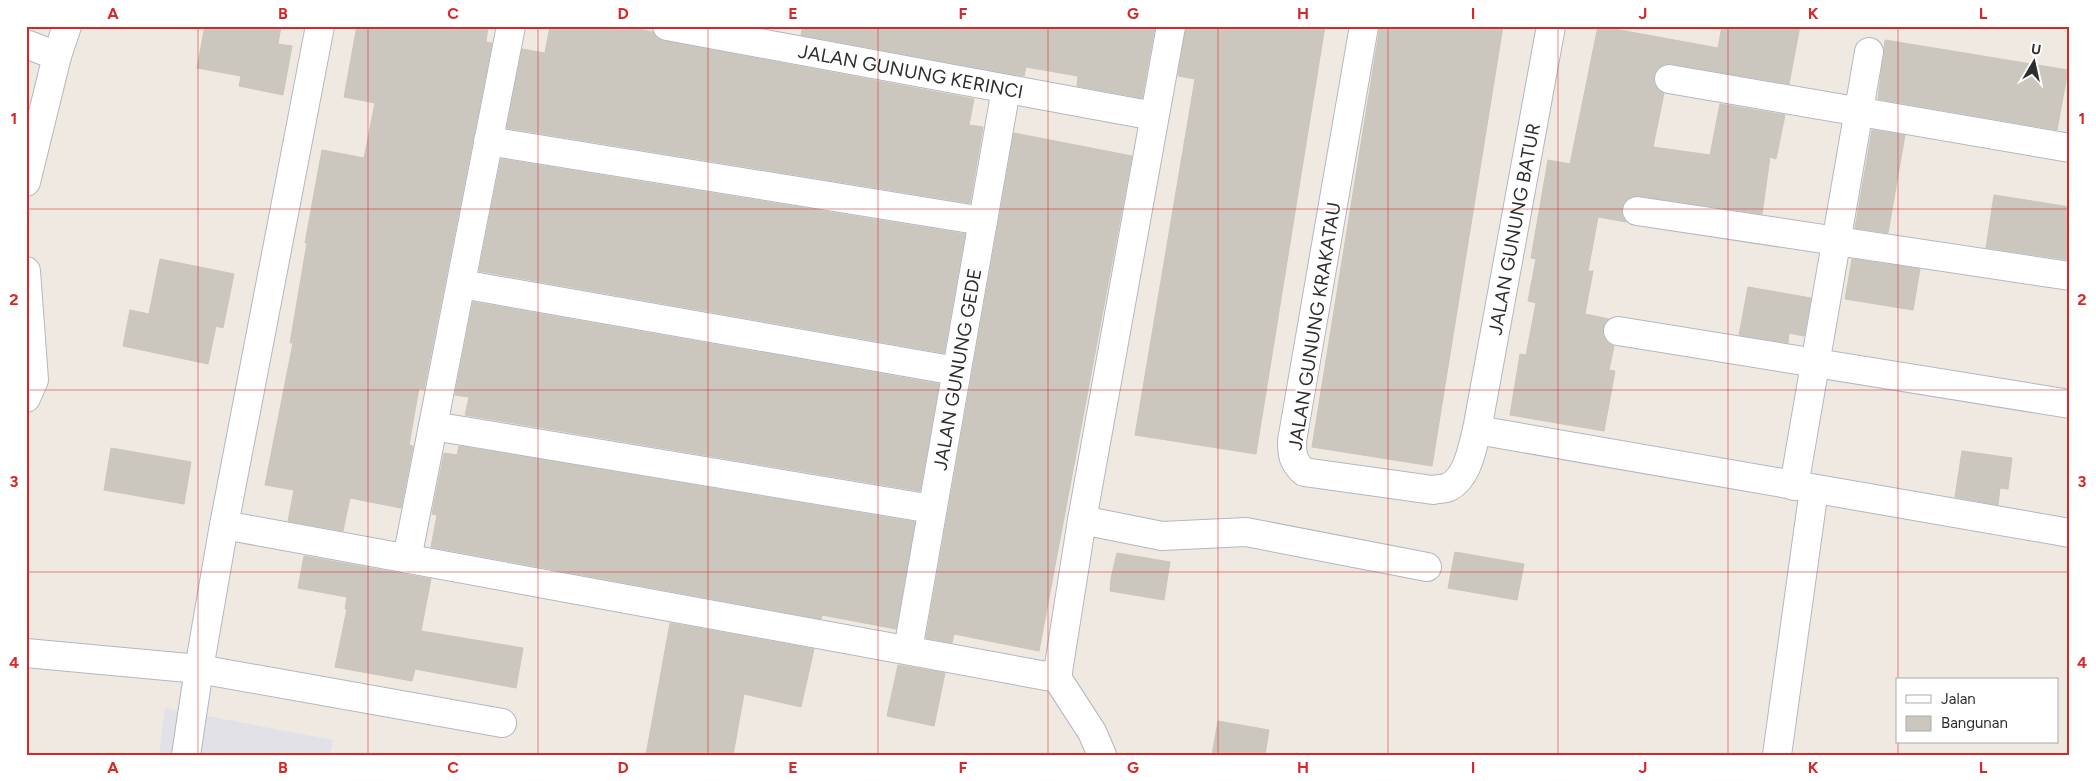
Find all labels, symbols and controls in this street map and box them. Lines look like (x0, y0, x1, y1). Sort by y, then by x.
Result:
text: A (107, 4, 119, 23)
text: B (278, 4, 288, 23)
text: C (447, 4, 459, 23)
text: D (617, 4, 629, 23)
text: E (788, 4, 798, 23)
text: F (959, 4, 968, 23)
text: G (1127, 4, 1139, 23)
text: H (1297, 4, 1309, 23)
text: I (1471, 4, 1475, 23)
text: J (1639, 4, 1647, 23)
text: K (1808, 4, 1819, 23)
text: L (1979, 4, 1988, 23)
north arrow (2008, 38, 2058, 88)
street label: JALAN GUNUNG KERINCI (796, 40, 1025, 104)
text: U (2030, 40, 2042, 59)
text: 1 (11, 109, 17, 128)
text: 1 (2079, 109, 2085, 128)
street label: JALAN GUNUNG BATUR (1484, 121, 1545, 337)
street label: JALAN GUNUNG KRAKATAU (1284, 200, 1345, 452)
street label: JALAN GUNUNG GEDE (929, 266, 986, 472)
text: 2 (9, 290, 19, 309)
text: 2 (2077, 290, 2087, 309)
text: 3 (10, 472, 19, 491)
text: 3 (2078, 472, 2087, 491)
text: 4 (9, 653, 19, 672)
text: 4 (2077, 653, 2087, 672)
legend (1896, 678, 2058, 744)
text: Jalan (1941, 690, 1976, 708)
text: Bangunan (1941, 714, 2008, 732)
text: A (107, 758, 119, 777)
text: B (278, 758, 288, 777)
text: C (447, 758, 459, 777)
text: D (617, 758, 629, 777)
text: E (788, 758, 798, 777)
text: F (959, 758, 968, 777)
text: G (1127, 758, 1139, 777)
text: H (1297, 758, 1309, 777)
text: I (1471, 758, 1475, 777)
text: J (1639, 758, 1647, 777)
text: K (1808, 758, 1819, 777)
text: L (1979, 758, 1988, 777)

